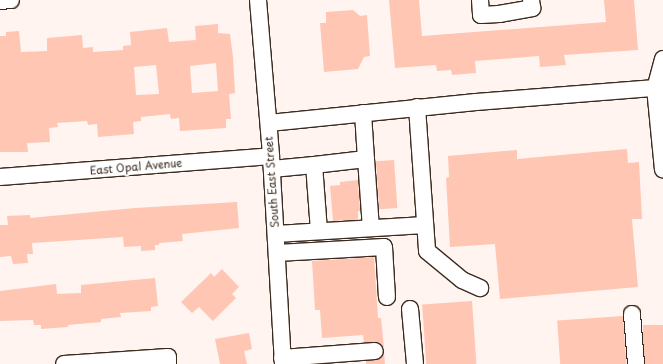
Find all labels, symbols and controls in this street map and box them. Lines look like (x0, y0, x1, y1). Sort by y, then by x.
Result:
street label: South East Street (262, 135, 282, 229)
street label: East Opal Avenue (89, 156, 183, 178)

